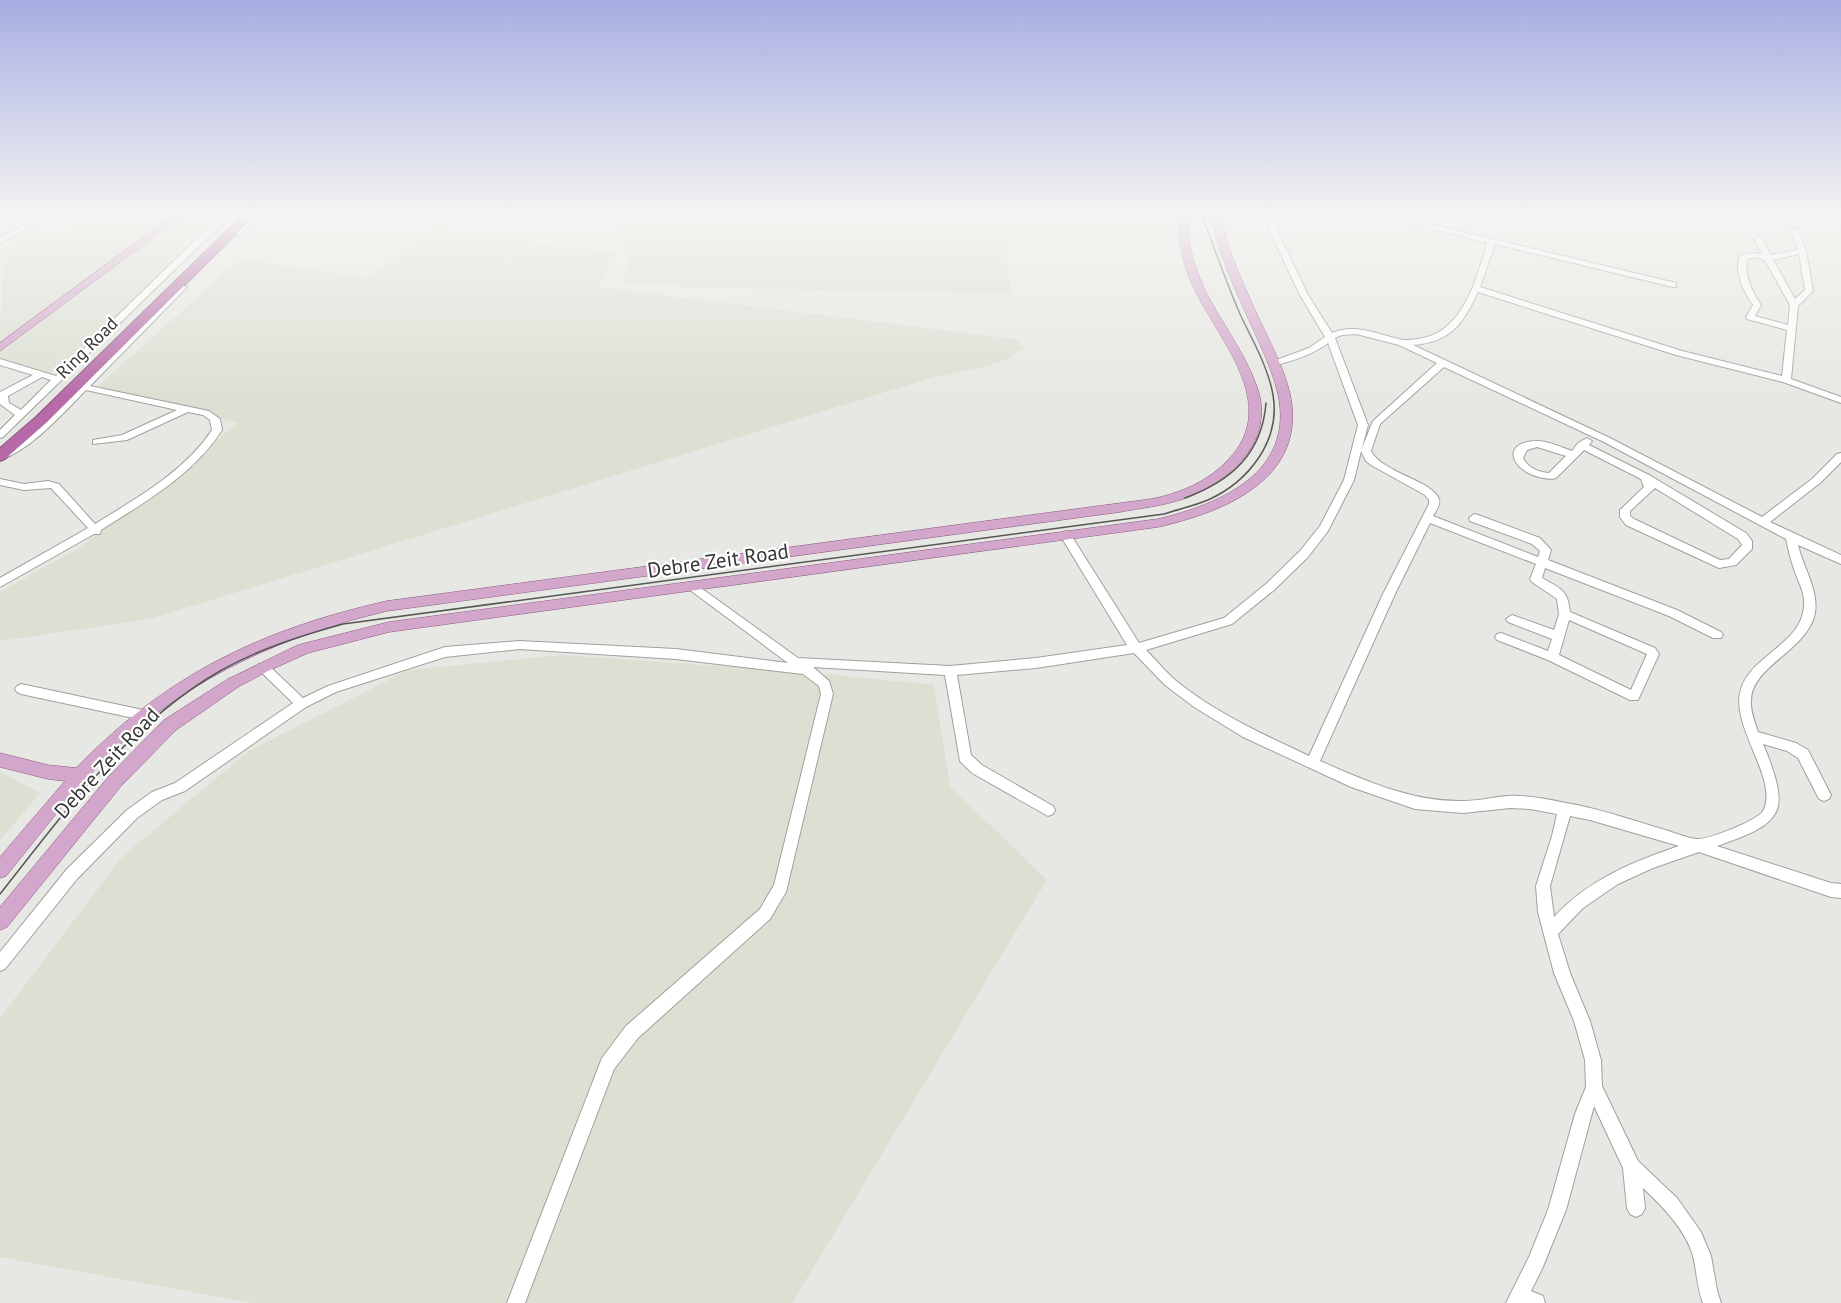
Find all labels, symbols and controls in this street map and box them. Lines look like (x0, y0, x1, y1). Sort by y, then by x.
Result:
street label: Ring Road (51, 312, 122, 383)
street label: Debre Zeit Road (645, 537, 790, 584)
street label: Debre Zeit Road (48, 701, 165, 824)

